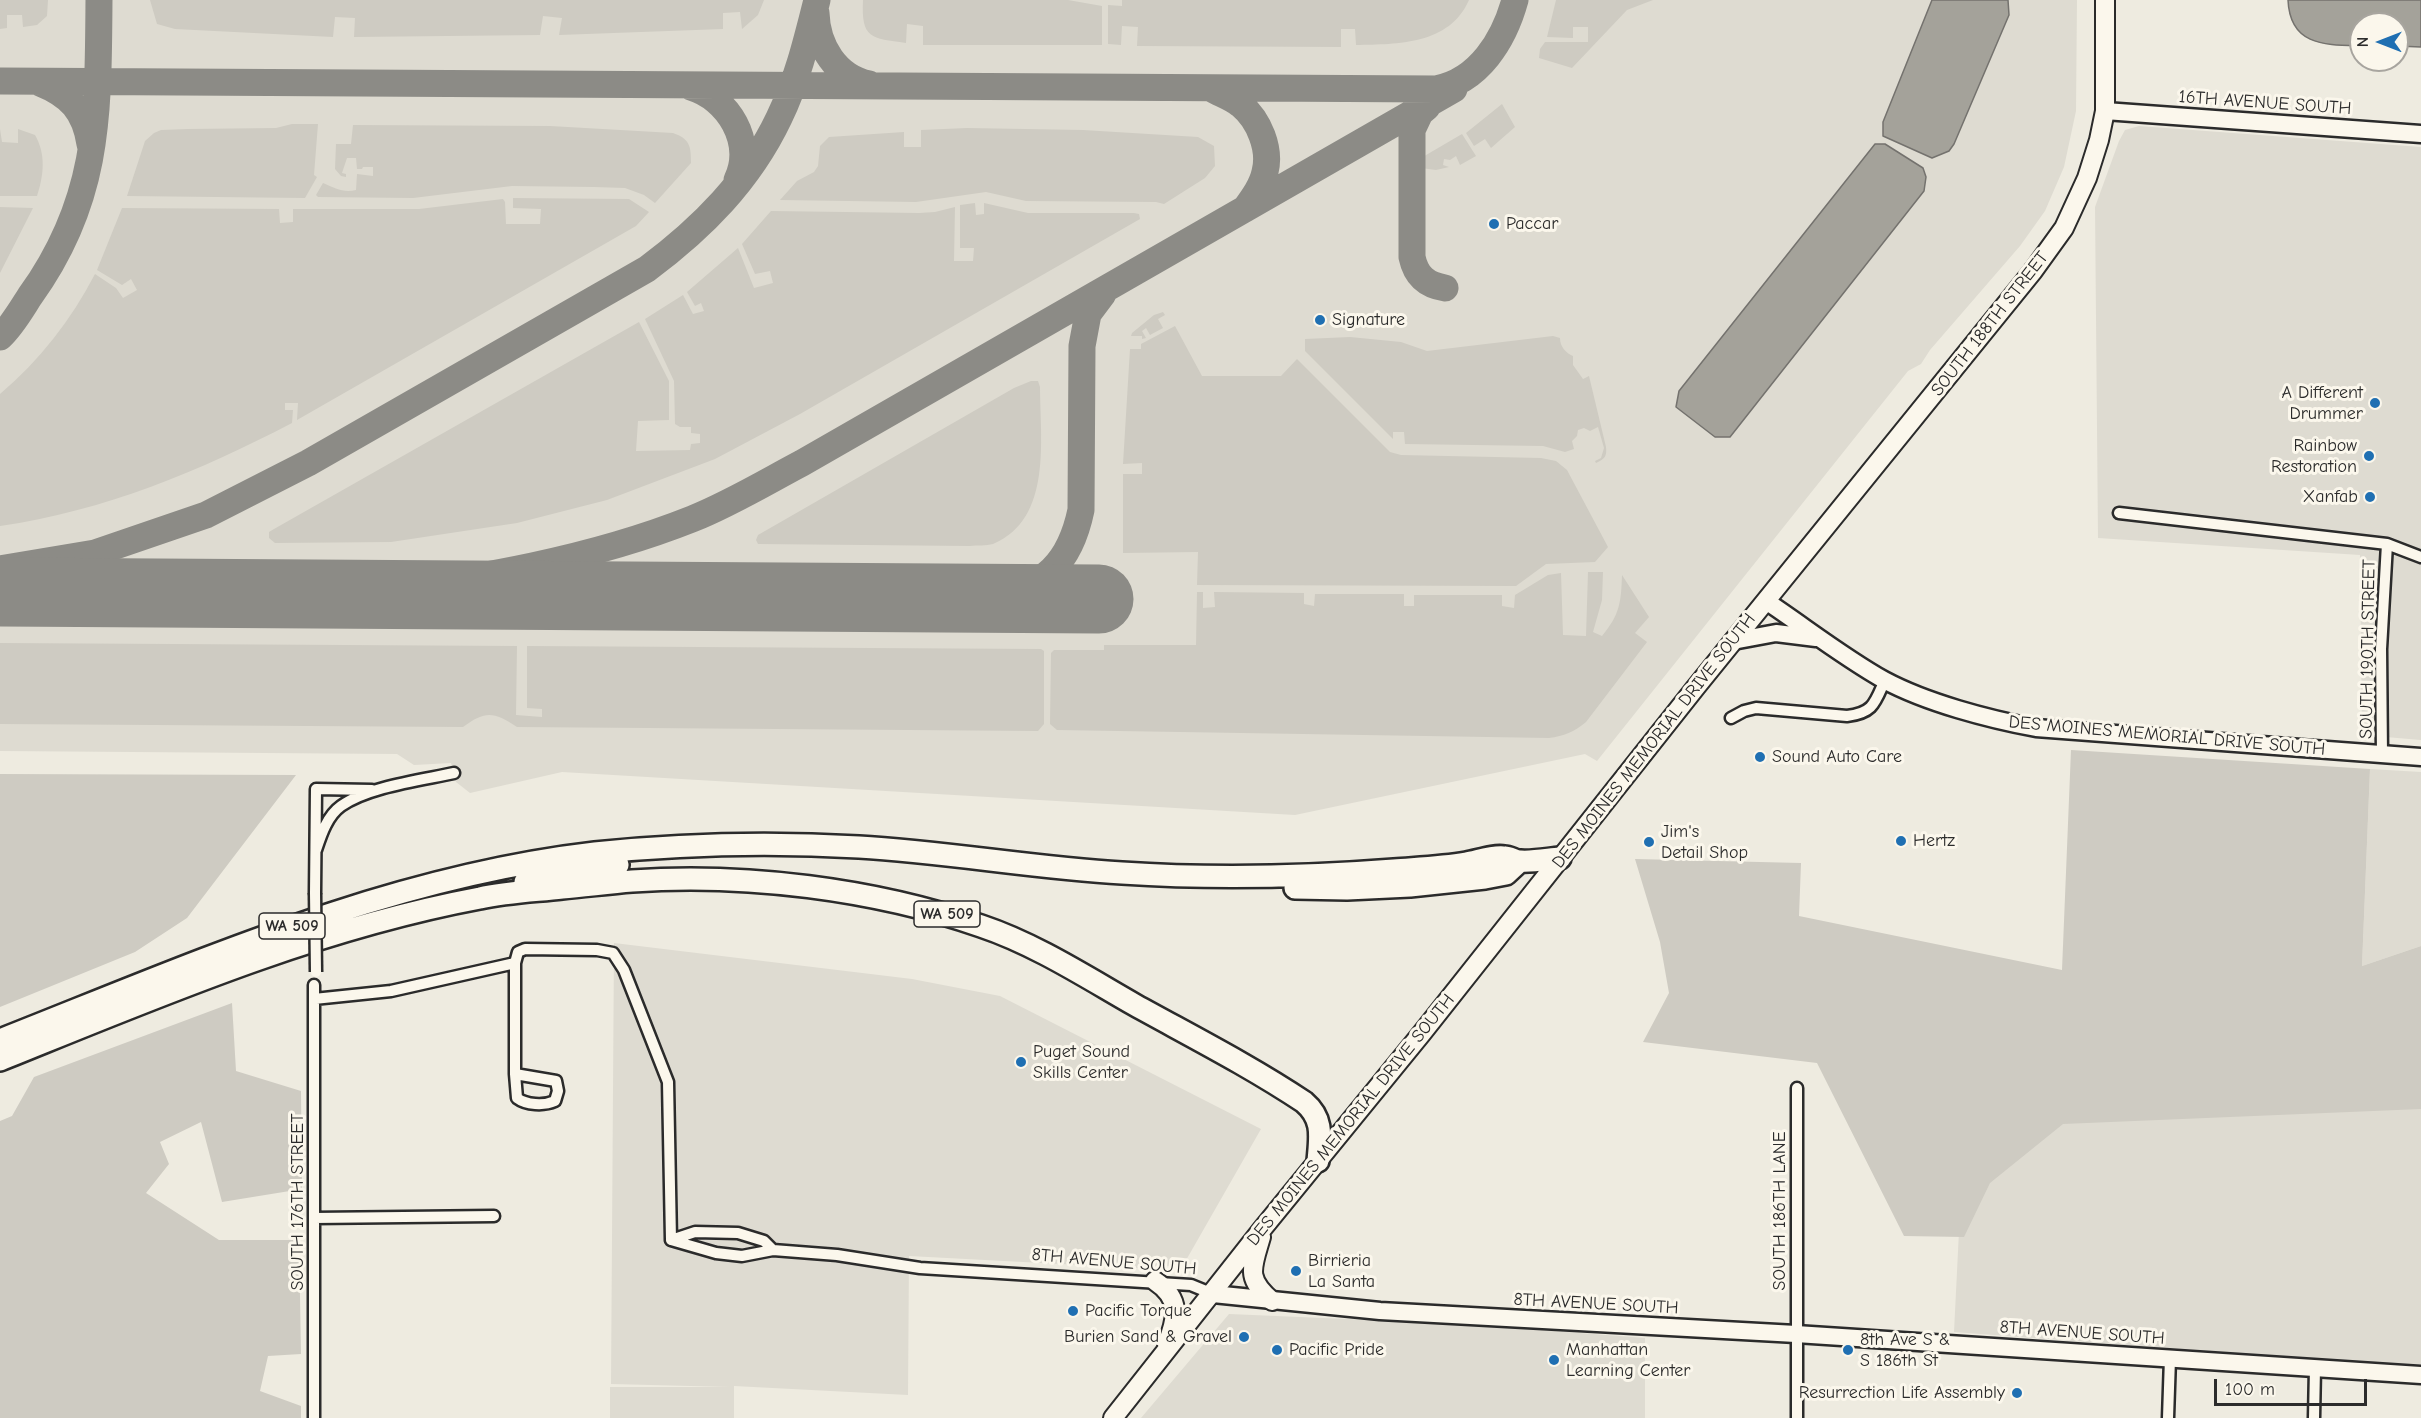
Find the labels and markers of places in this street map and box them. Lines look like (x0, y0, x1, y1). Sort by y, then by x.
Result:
place label: Paccar (1506, 213, 1558, 235)
marker: Paccar (1487, 217, 1501, 231)
place label: Signature (1332, 309, 1405, 331)
marker: Signature (1313, 313, 1327, 327)
place label: A Different Drummer (2281, 382, 2363, 424)
marker: A Different Drummer (2368, 396, 2382, 410)
place label: Rainbow Restoration (2271, 435, 2357, 478)
marker: Rainbow Restoration (2362, 449, 2376, 463)
place label: Xanfab (2303, 486, 2358, 508)
marker: Xanfab (2363, 490, 2377, 504)
place label: Sound Auto Care (1772, 746, 1902, 768)
marker: Sound Auto Care (1753, 750, 1767, 764)
place label: Jim's Detail Shop (1661, 821, 1748, 864)
place label: Hertz (1913, 830, 1955, 852)
marker: Hertz (1894, 834, 1908, 848)
marker: Jim's Detail Shop (1642, 835, 1656, 849)
place label: Puget Sound Skills Center (1033, 1041, 1130, 1084)
marker: Puget Sound Skills Center (1014, 1055, 1028, 1069)
place label: Birrieria La Santa (1308, 1250, 1375, 1292)
marker: Birrieria La Santa (1289, 1264, 1303, 1278)
place label: Pacific Torque (1085, 1300, 1192, 1322)
marker: Pacific Torque (1066, 1304, 1080, 1318)
place label: Burien Sand & Gravel (1064, 1326, 1232, 1348)
place label: 8th Ave S & S 186th St (1860, 1329, 1950, 1372)
marker: Burien Sand & Gravel (1237, 1330, 1251, 1344)
place label: Pacific Pride (1289, 1339, 1384, 1361)
place label: Manhattan Learning Center (1566, 1339, 1691, 1382)
marker: Pacific Pride (1270, 1343, 1284, 1357)
marker: 8th Ave S & S 186th St (1841, 1343, 1855, 1357)
marker: Manhattan Learning Center (1547, 1353, 1561, 1367)
place label: Resurrection Life Assembly (1799, 1382, 2005, 1404)
marker: Resurrection Life Assembly (2010, 1386, 2024, 1400)

